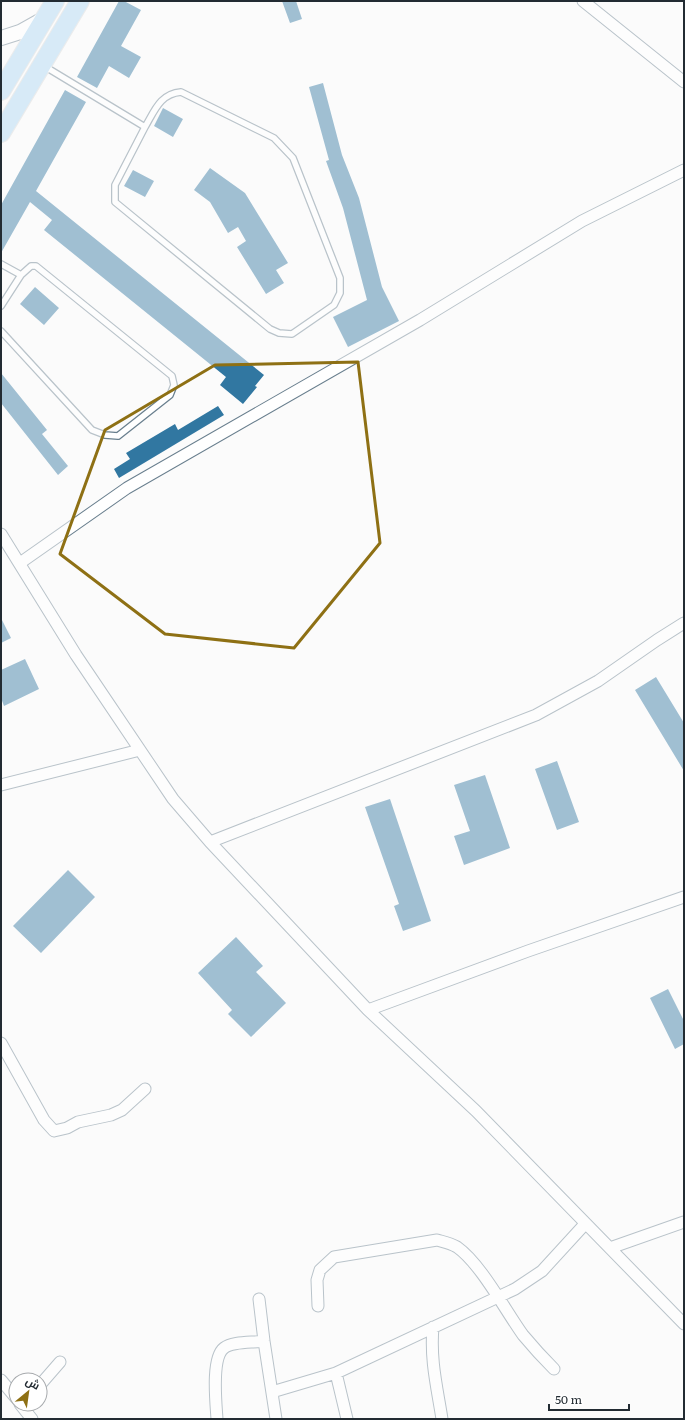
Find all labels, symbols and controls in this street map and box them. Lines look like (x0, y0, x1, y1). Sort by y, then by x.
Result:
north arrow (8, 1372, 48, 1412)
text: ش (23, 1372, 43, 1393)
scale bar (549, 1386, 629, 1412)
text: 50 m (555, 1390, 582, 1408)

